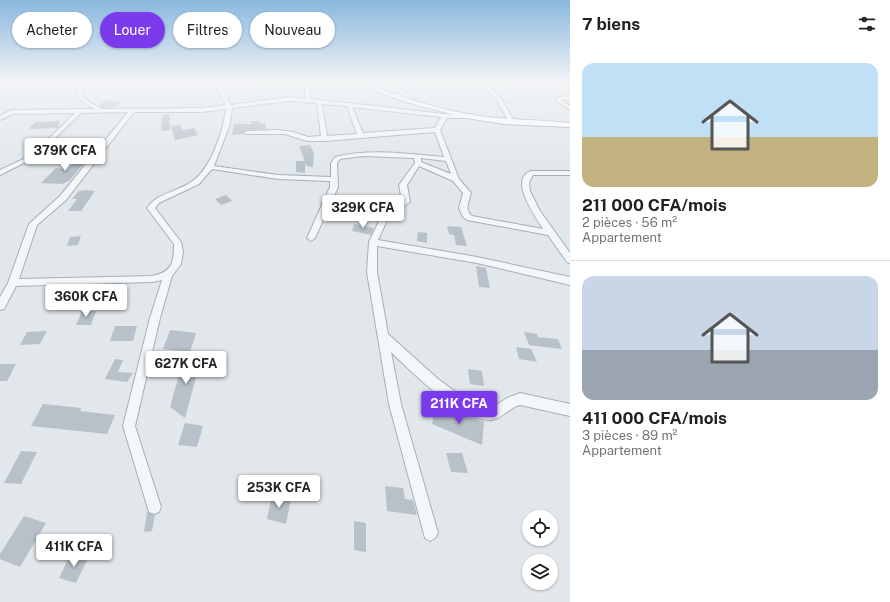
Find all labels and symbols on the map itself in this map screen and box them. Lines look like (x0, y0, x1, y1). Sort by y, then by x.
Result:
pin: 379K CFA (24, 138, 106, 172)
pin: 329K CFA (322, 195, 404, 229)
pin: 360K CFA (45, 284, 127, 318)
pin: 627K CFA (145, 351, 227, 385)
pin: 211K CFA (418, 391, 500, 425)
pin: 253K CFA (238, 475, 320, 509)
pin: 411K CFA (33, 534, 115, 568)

